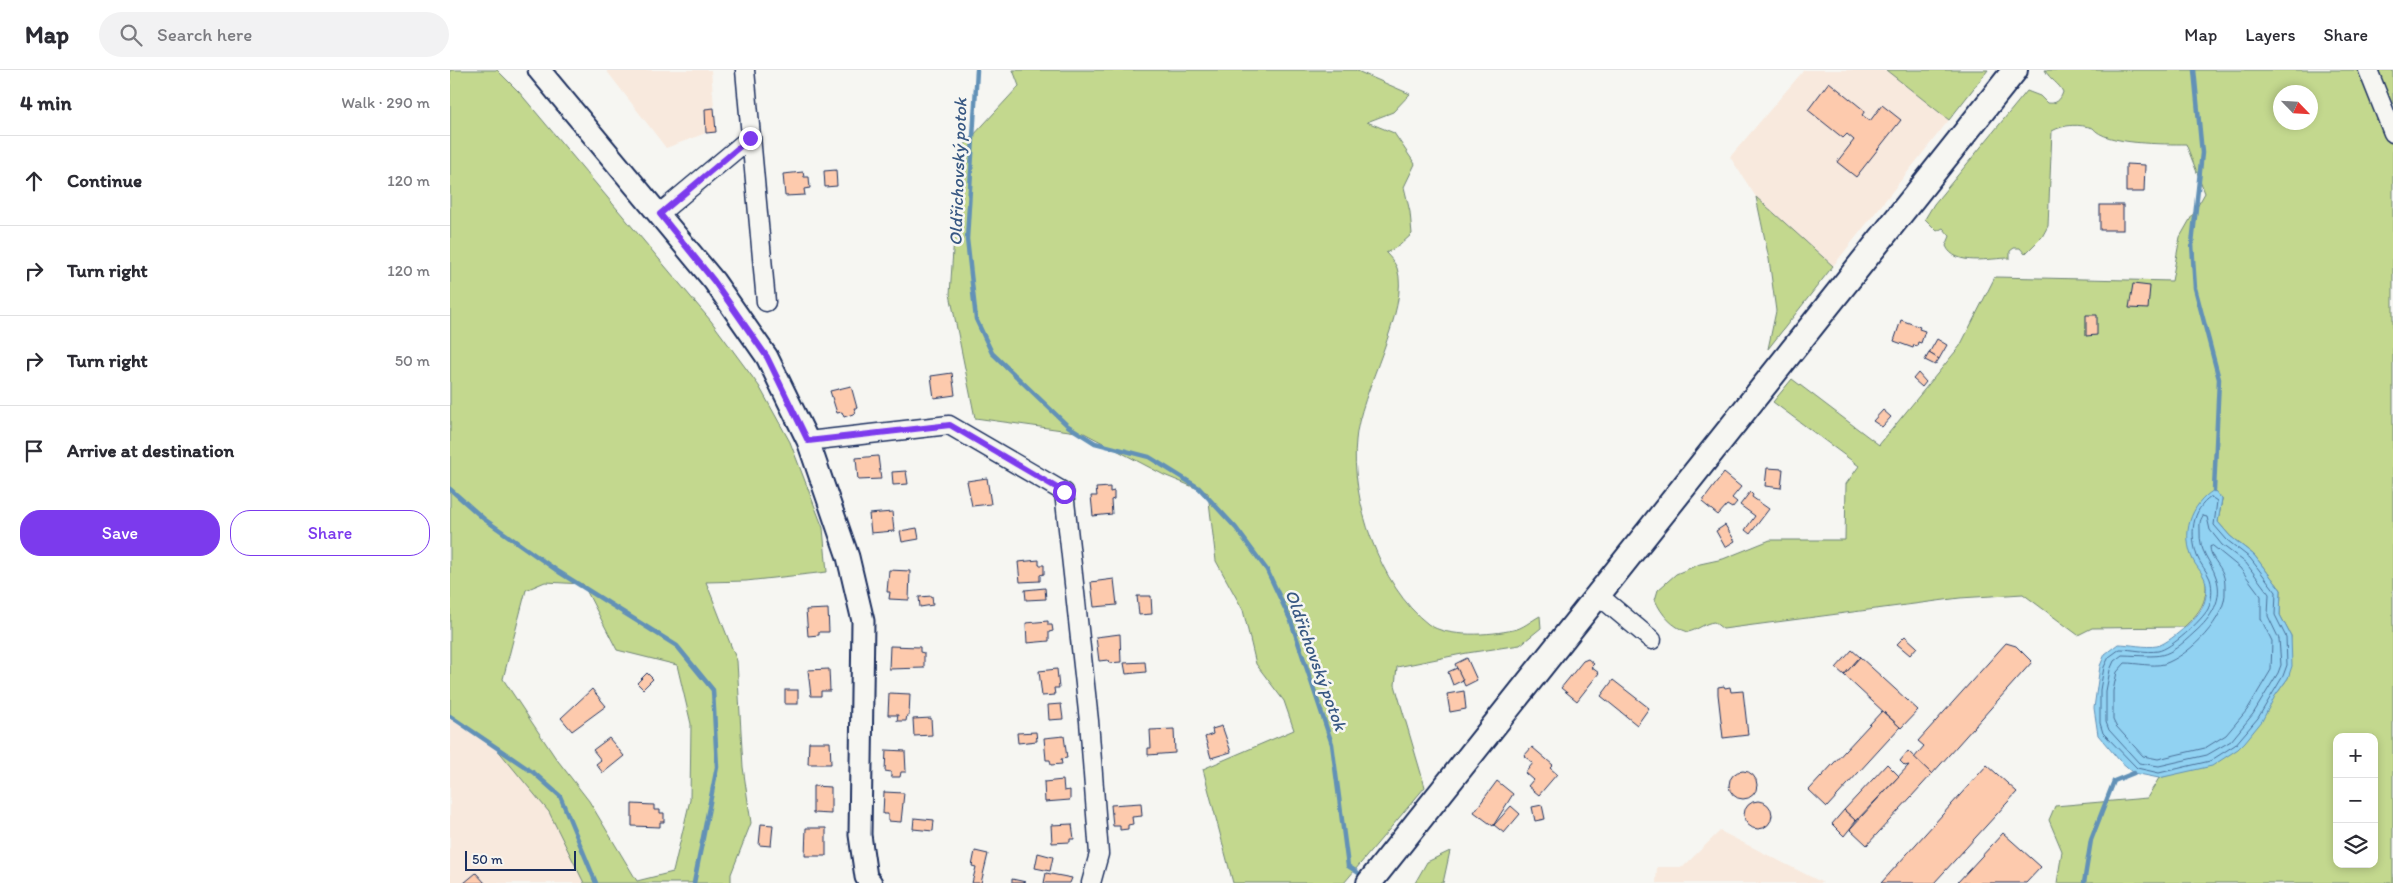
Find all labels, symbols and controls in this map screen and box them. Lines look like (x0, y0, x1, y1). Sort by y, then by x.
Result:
search box (99, 12, 449, 57)
text: Map (25, 20, 69, 49)
icon: search (117, 21, 145, 49)
text: Search here (157, 23, 252, 46)
text: Map (2184, 24, 2217, 46)
text: Layers (2245, 24, 2295, 46)
text: Share (2323, 24, 2368, 46)
north arrow (2273, 85, 2318, 130)
text: 4 min (20, 90, 72, 115)
text: Walk · 290 m (341, 93, 430, 112)
water label: Oldřichovský potok (944, 96, 972, 247)
route end (739, 127, 762, 150)
icon: ahead (20, 167, 48, 195)
text: Continue (67, 169, 142, 192)
text: 120 m (387, 171, 430, 190)
icon: right (20, 257, 48, 285)
text: Turn right (67, 259, 148, 282)
text: 120 m (387, 261, 430, 280)
icon: right (20, 347, 48, 375)
text: Turn right (67, 349, 148, 372)
text: 50 m (395, 351, 430, 370)
icon: arrive (20, 437, 48, 465)
text: Arrive at destination (67, 439, 234, 462)
route start (1053, 481, 1076, 504)
button: Save (20, 510, 220, 556)
button: Share (230, 510, 430, 556)
water label: Oldřichovský potok (1280, 587, 1352, 735)
map controls (2333, 733, 2378, 868)
button: + (2333, 733, 2378, 778)
button: − (2333, 778, 2378, 823)
button: layers (2333, 823, 2378, 868)
scale bar (465, 848, 576, 871)
text: 50 m (472, 851, 503, 868)

